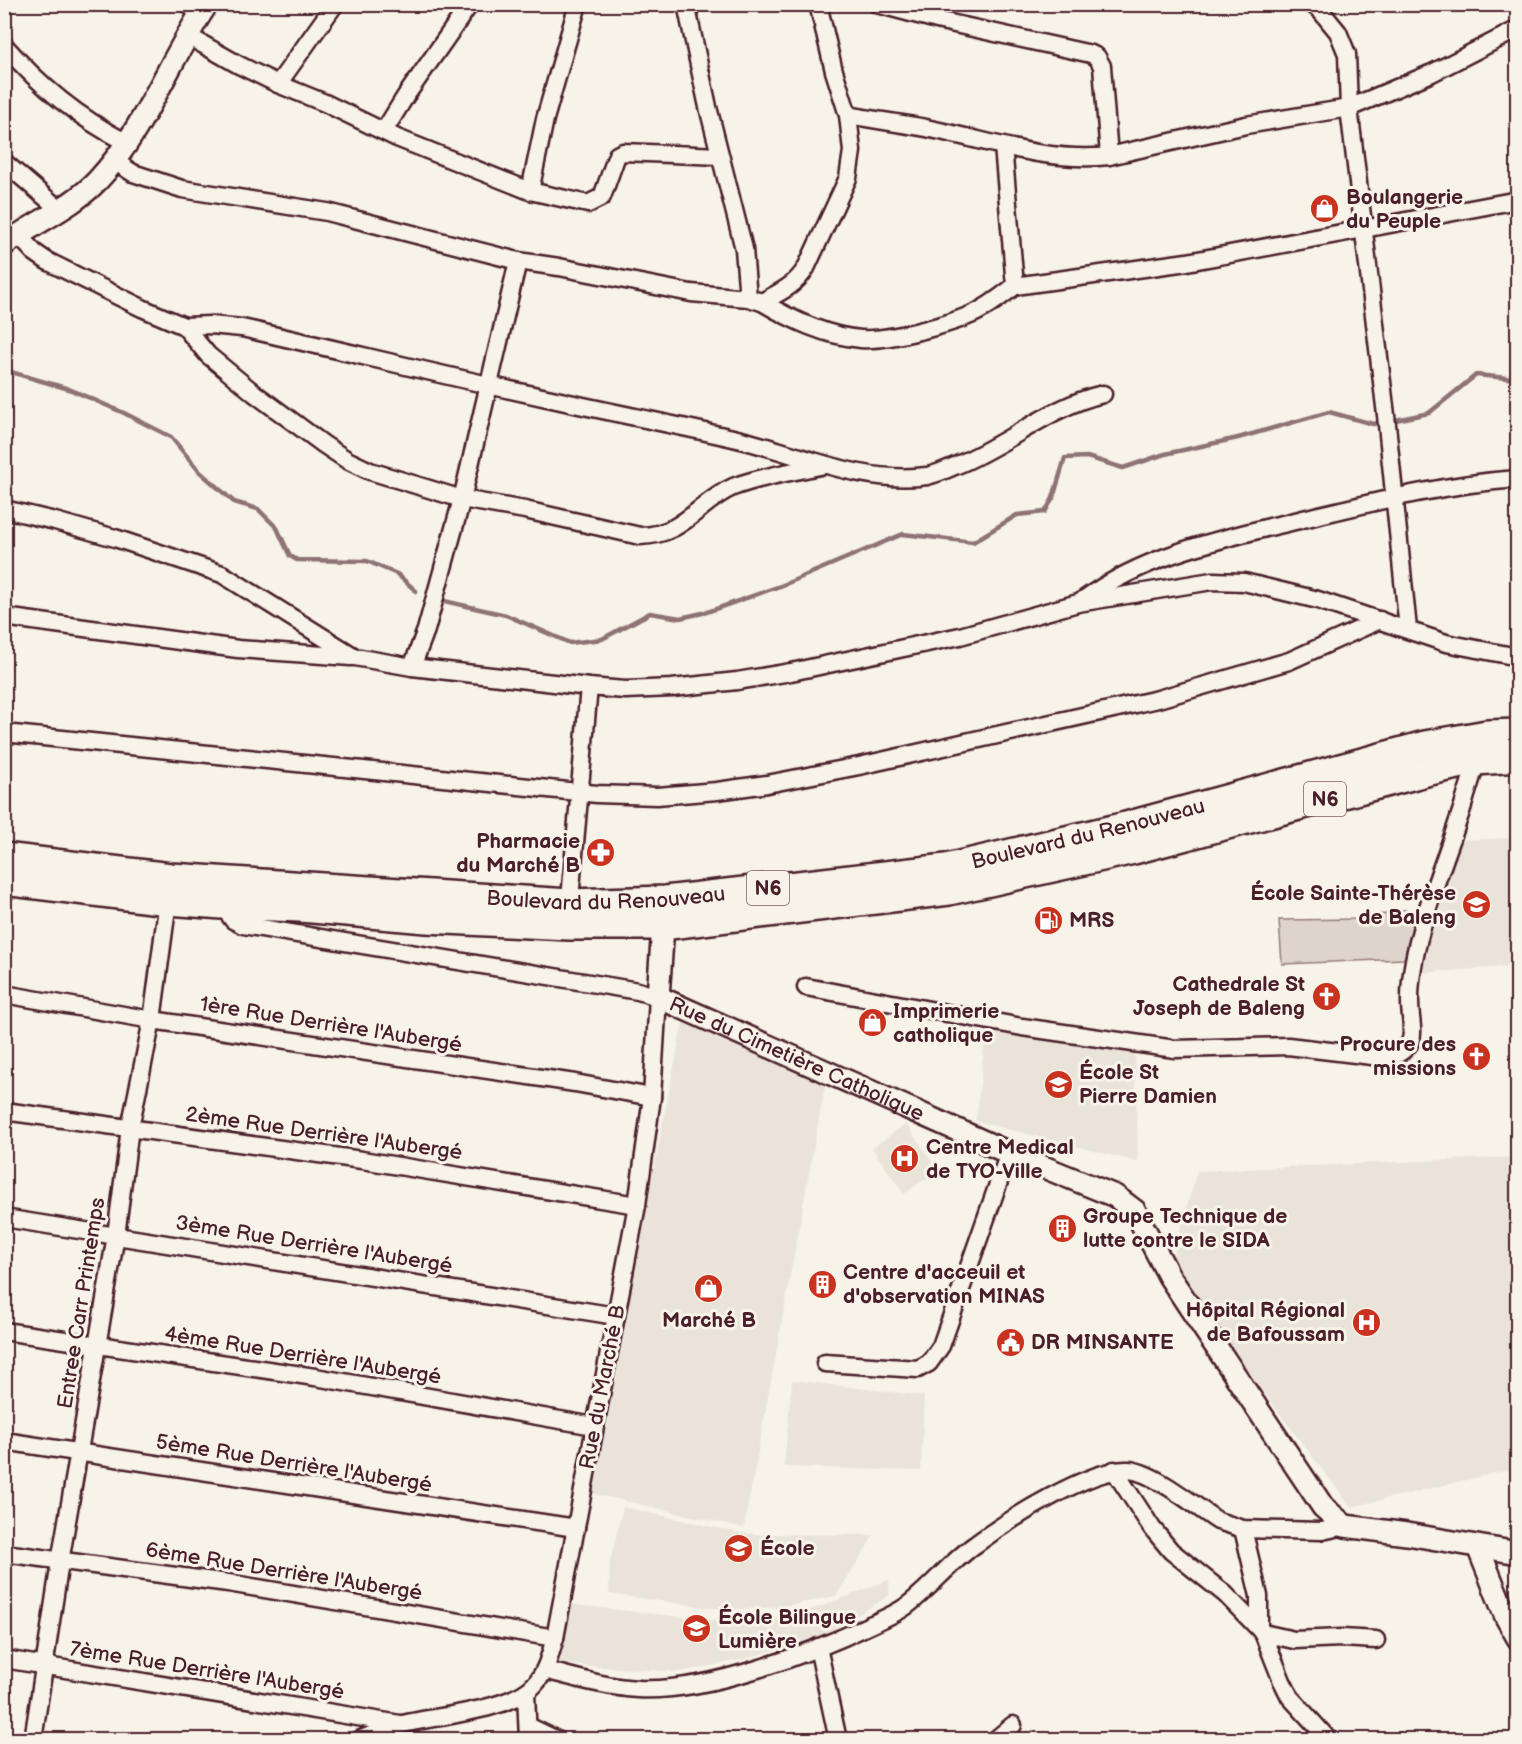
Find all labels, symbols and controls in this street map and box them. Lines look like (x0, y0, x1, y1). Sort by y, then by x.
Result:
place label: Boulangerie du Peuple (1346, 185, 1463, 234)
shop icon: Boulangerie du Peuple (1309, 193, 1341, 225)
road number: N6 (1304, 782, 1346, 816)
street label: Boulevard du Renouveau (969, 793, 1208, 875)
place label: Pharmacie du Marché B (456, 829, 580, 878)
pharmacy icon: Pharmacie du Marché B (585, 837, 617, 869)
road number: N6 (747, 871, 789, 905)
place label: École Sainte-Thérèse de Baleng (1250, 880, 1456, 930)
street label: Boulevard du Renouveau (486, 881, 727, 916)
school or university icon: École Sainte-Thérèse de Baleng (1461, 889, 1493, 921)
fuel station icon: MRS (1032, 904, 1064, 936)
place label: MRS (1069, 908, 1114, 933)
place label: Cathedrale St Joseph de Baleng (1133, 972, 1305, 1021)
church icon: Cathedrale St Joseph de Baleng (1310, 980, 1342, 1012)
street label: 1ère Rue Derrière l'Aubergé (198, 991, 464, 1058)
street label: Rue du Cimetière Catholique (665, 992, 928, 1127)
place label: Imprimerie catholique (893, 999, 999, 1048)
shop icon: Imprimerie catholique (856, 1007, 888, 1039)
place label: Procure des missions (1339, 1032, 1456, 1081)
church icon: Procure des missions (1461, 1040, 1493, 1072)
place label: École St Pierre Damien (1079, 1059, 1217, 1109)
school or university icon: École St Pierre Damien (1042, 1068, 1074, 1100)
street label: 2ème Rue Derrière l'Aubergé (184, 1102, 464, 1165)
place label: Centre Medical de TYO-Ville (926, 1135, 1074, 1184)
hospital icon: Centre Medical de TYO-Ville (889, 1143, 921, 1175)
street label: Entree Carr Printemps (52, 1196, 111, 1410)
place label: Groupe Technique de lutte contre le SIDA (1083, 1204, 1287, 1253)
street label: 3ème Rue Derrière l'Aubergé (174, 1210, 454, 1279)
building icon: Groupe Technique de lutte contre le SIDA (1046, 1212, 1078, 1244)
place label: Centre d'acceuil et d'observation MINAS (843, 1260, 1045, 1309)
building icon: Centre d'acceuil et d'observation MINAS (806, 1268, 838, 1300)
shop icon: Marché B (693, 1273, 725, 1305)
place label: Hôpital Régional de Bafoussam (1186, 1298, 1345, 1347)
street label: Rue du Marché B (574, 1303, 631, 1471)
hospital icon: Hôpital Régional de Bafoussam (1350, 1306, 1382, 1338)
place label: Marché B (662, 1308, 756, 1333)
street label: 4ème Rue Derrière l'Aubergé (163, 1321, 443, 1390)
public building icon: DR MINSANTE (994, 1326, 1026, 1358)
place label: DR MINSANTE (1031, 1330, 1174, 1355)
street label: 5ème Rue Derrière l'Aubergé (154, 1429, 434, 1498)
school or university icon: École (723, 1532, 755, 1564)
place label: École (760, 1535, 815, 1561)
street label: 6ème Rue Derrière l'Aubergé (144, 1537, 424, 1606)
place label: École Bilingue Lumière (718, 1604, 856, 1654)
school or university icon: École Bilingue Lumière (681, 1613, 713, 1645)
street label: 7ème Rue Derrière l'Aubergé (68, 1636, 346, 1705)

